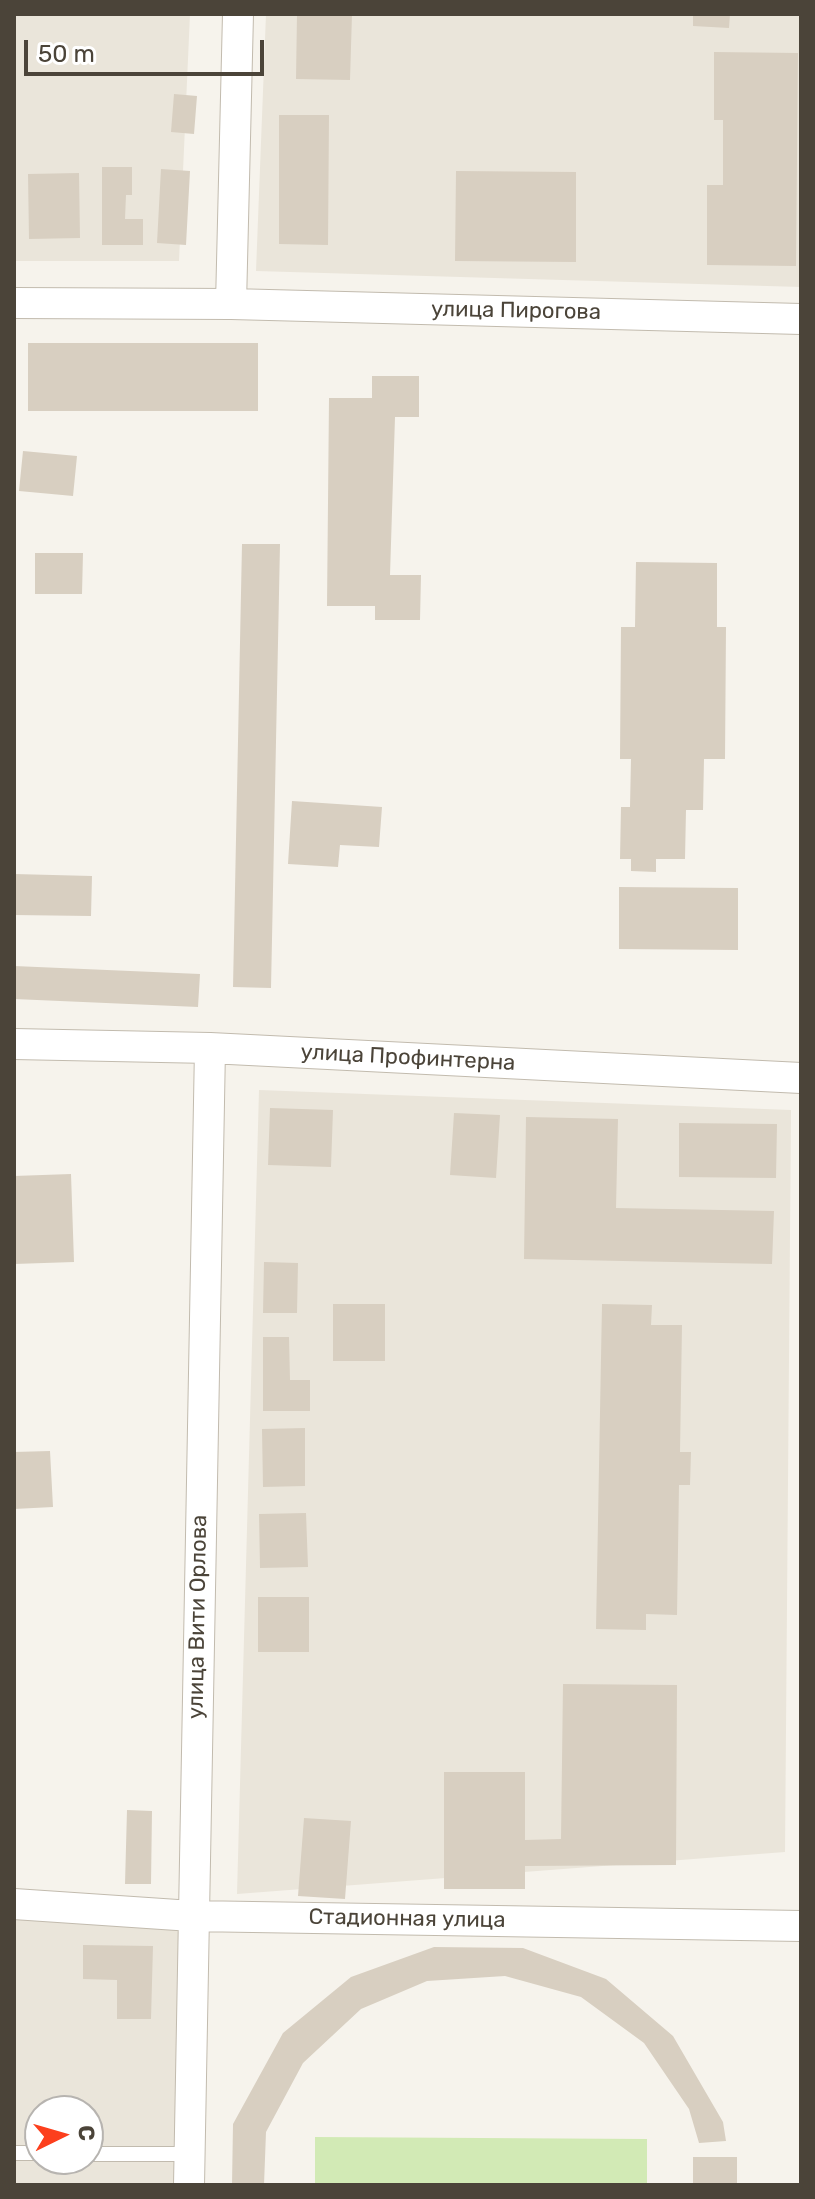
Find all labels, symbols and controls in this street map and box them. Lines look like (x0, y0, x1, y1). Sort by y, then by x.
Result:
scale bar (28, 24, 268, 74)
text: 50 m (38, 40, 95, 68)
street label: улица Пирогова (431, 296, 601, 326)
street label: улица Профинтерна (300, 1039, 516, 1077)
street label: улица Вити Орлова (183, 1515, 213, 1719)
street label: Стадионная улица (308, 1904, 506, 1934)
north arrow (24, 2095, 104, 2175)
text: С (72, 2124, 101, 2142)

